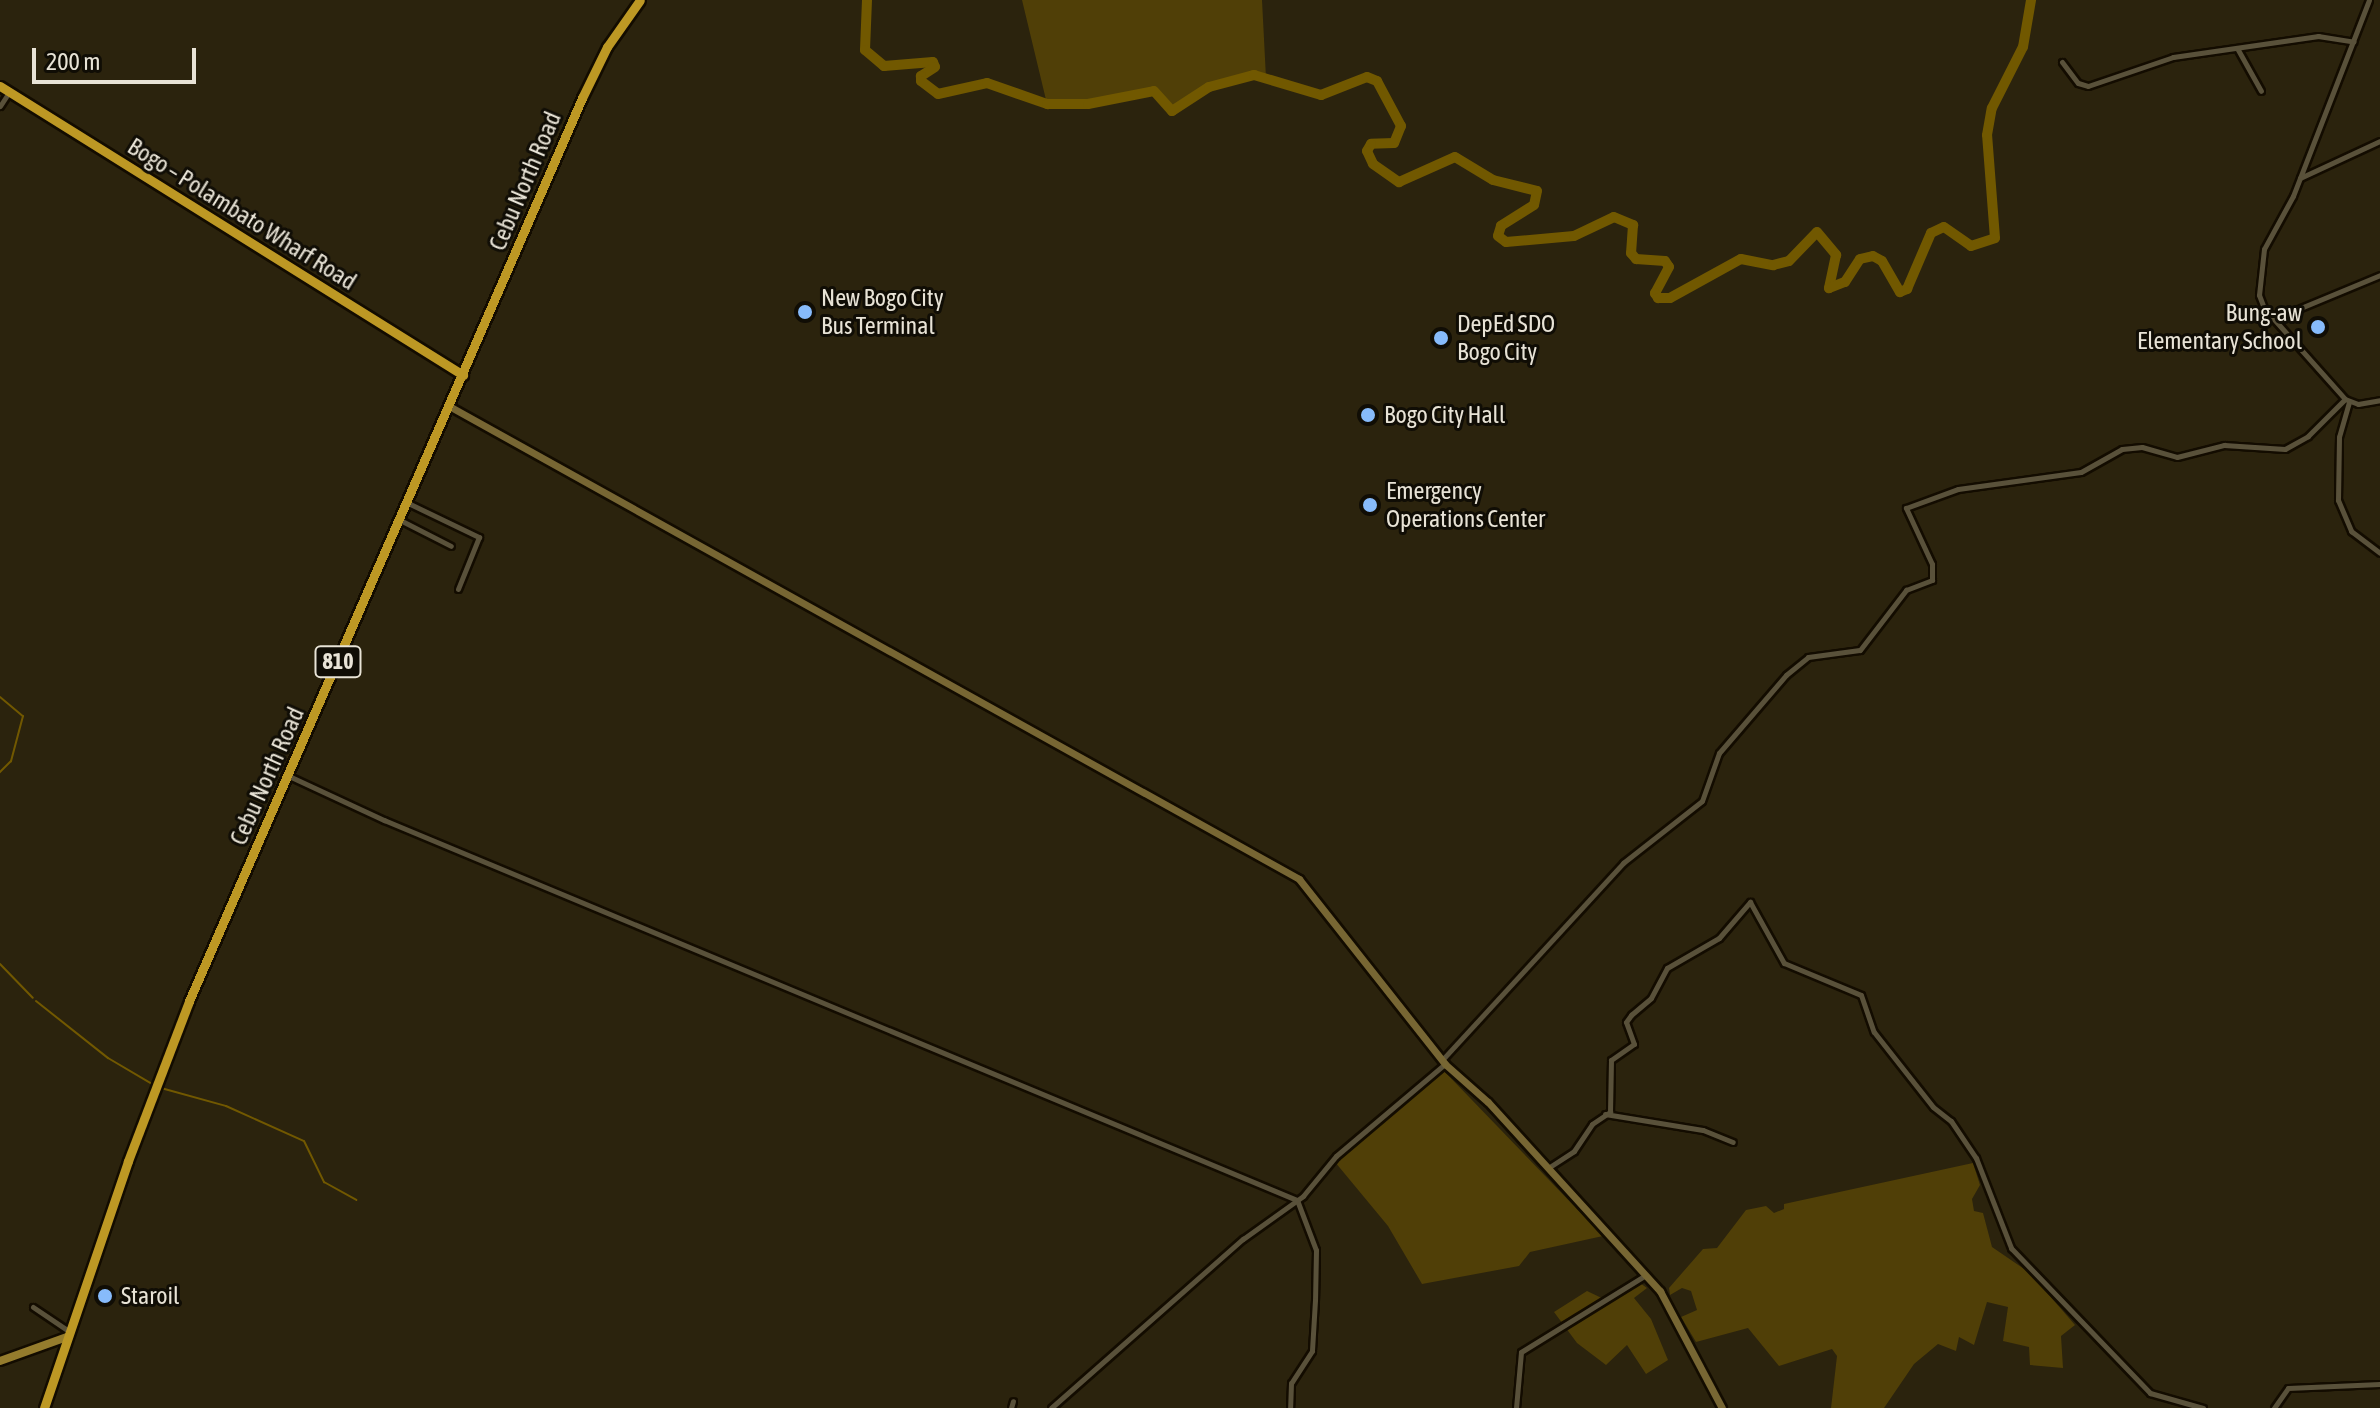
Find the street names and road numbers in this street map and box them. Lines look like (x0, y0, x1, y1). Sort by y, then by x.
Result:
street label: Cebu North Road (483, 107, 567, 255)
street label: Bogo – Polambato Wharf Road (122, 132, 362, 296)
road number: 810 (314, 644, 362, 680)
street label: Cebu North Road (224, 703, 310, 849)

